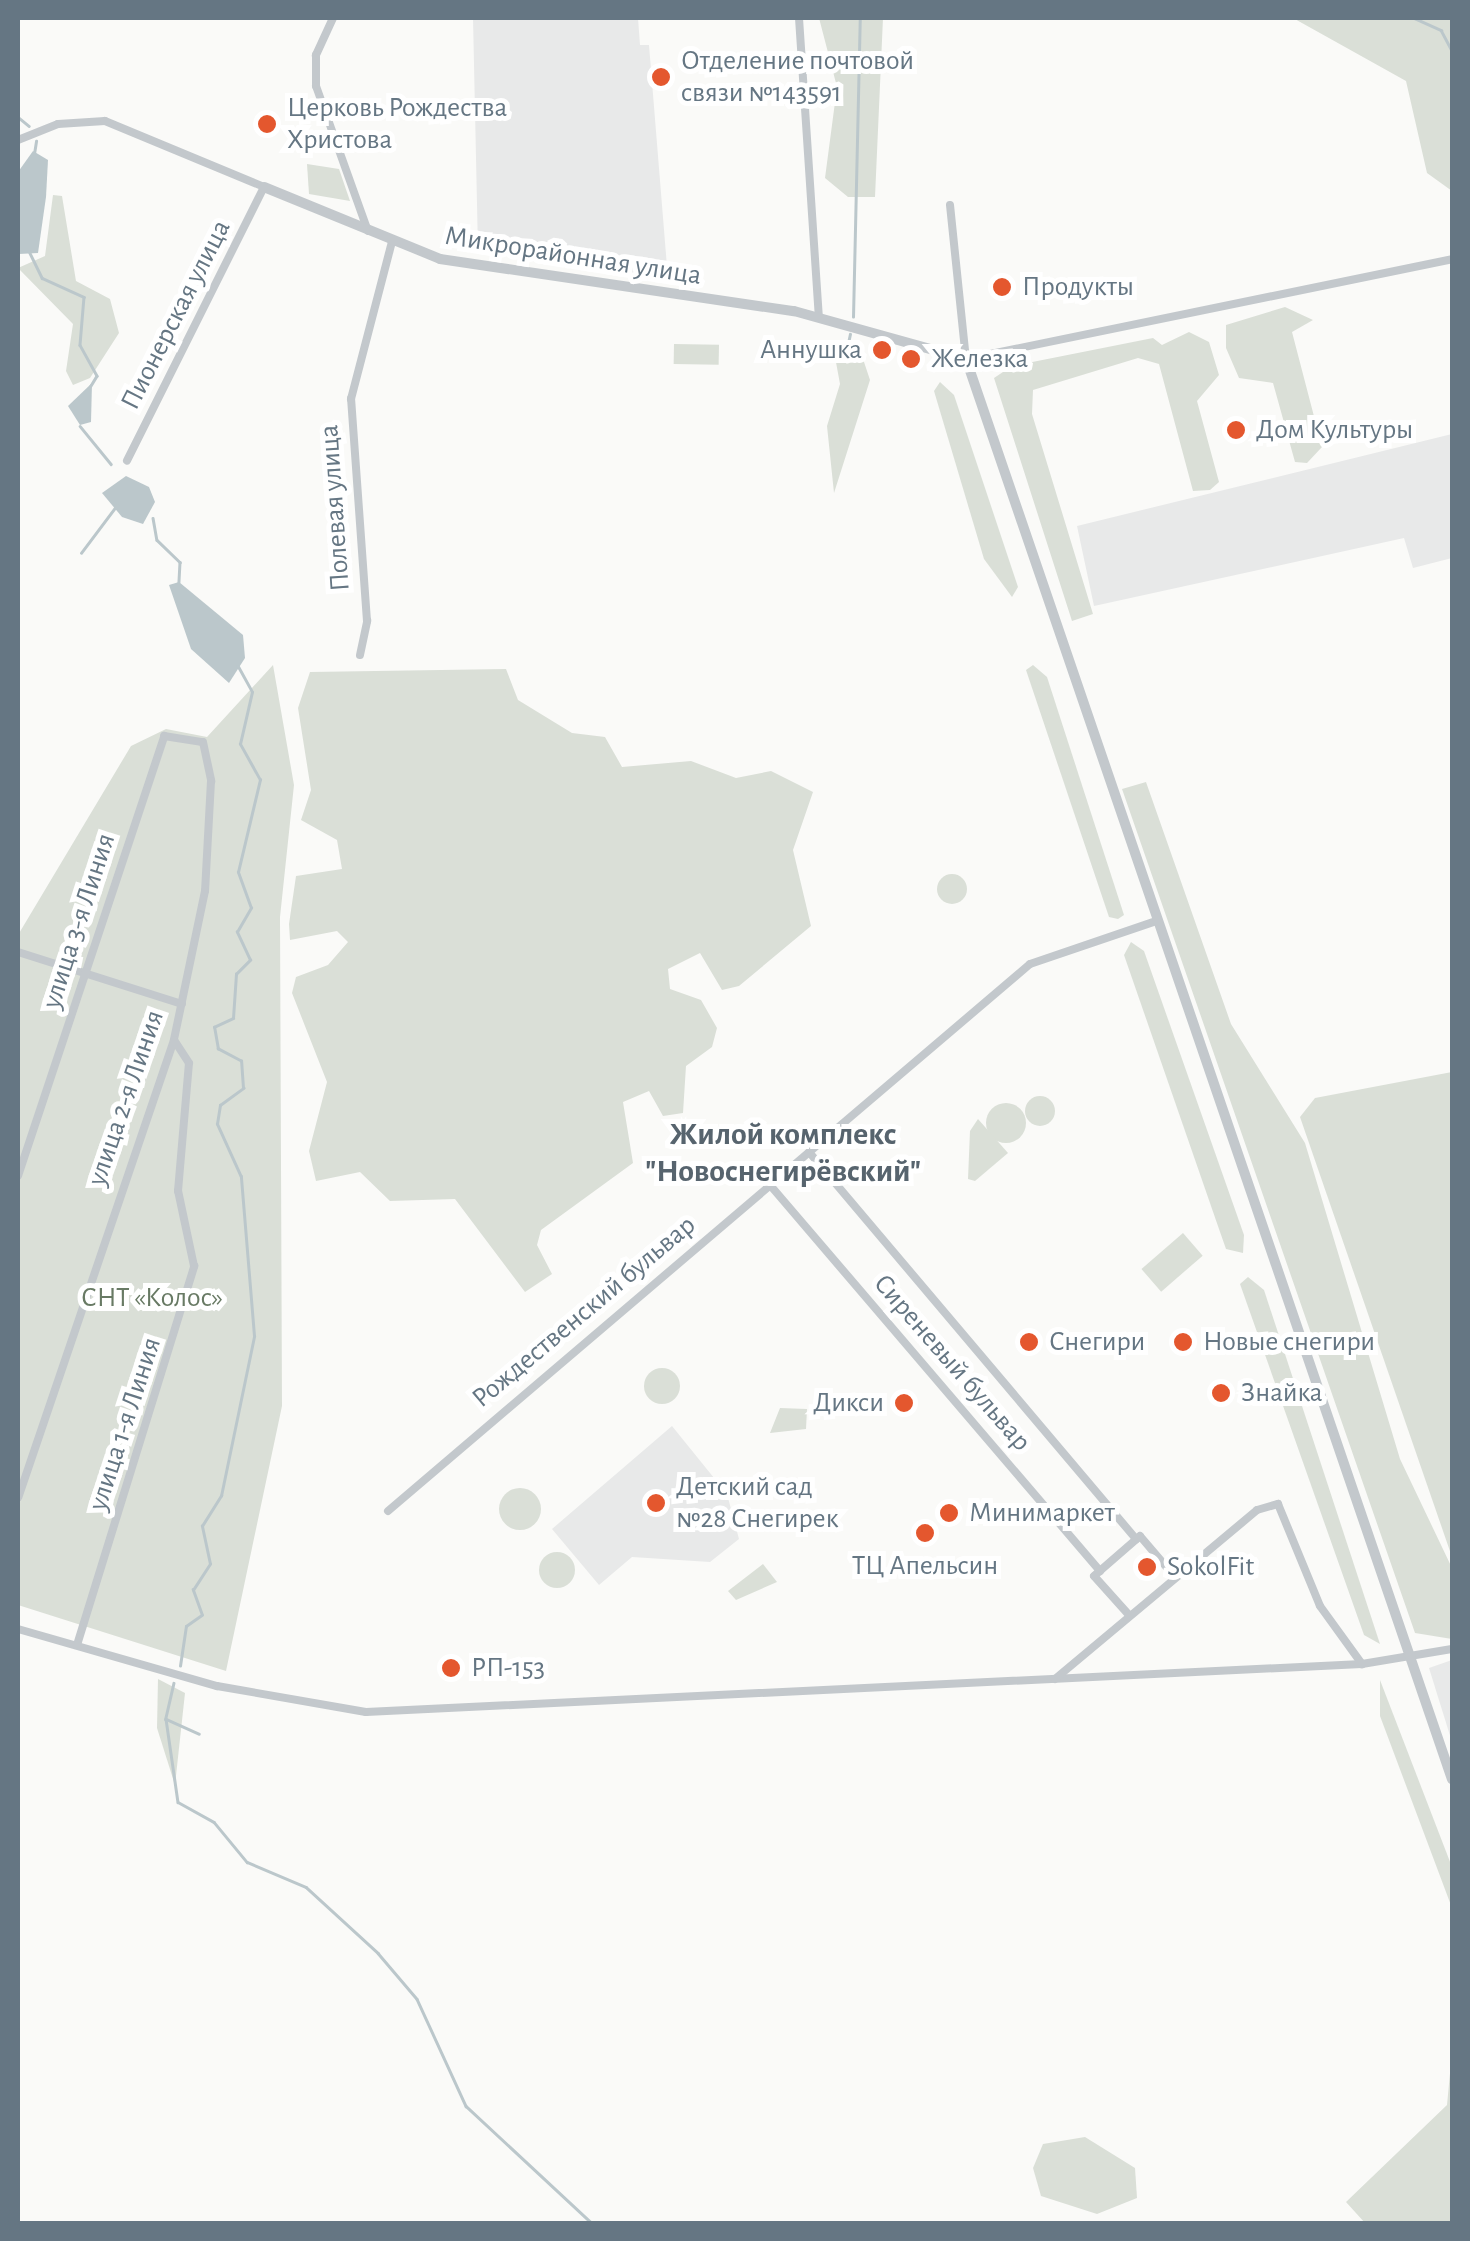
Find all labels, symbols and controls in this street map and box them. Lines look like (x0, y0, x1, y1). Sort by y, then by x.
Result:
place label: Отделение почтовой связи №143591 (681, 44, 914, 110)
marker: Отделение почтовой связи №143591 (650, 66, 672, 88)
place label: Церковь Рождества Христова (287, 91, 507, 157)
marker: Церковь Рождества Христова (256, 113, 278, 135)
street label: Пионерская улица (114, 214, 238, 416)
street label: Микрорайонная улица (442, 219, 704, 293)
place label: Продукты (1022, 270, 1134, 304)
marker: Продукты (991, 276, 1013, 298)
place label: Аннушка (760, 333, 862, 367)
marker: Аннушка (871, 339, 893, 361)
place label: Железка (931, 342, 1028, 376)
marker: Железка (900, 348, 922, 370)
place label: Дом Культуры (1256, 413, 1413, 447)
marker: Дом Культуры (1225, 419, 1247, 441)
street label: Полевая улица (312, 424, 358, 592)
street label: улица 3-я Линия (35, 829, 123, 1013)
street label: улица 2-я Линия (80, 1006, 172, 1190)
district label: Жилой комплекс "Новоснегирёвский" (645, 1116, 921, 1191)
street label: Рождественский бульвар (465, 1209, 703, 1415)
street label: Сиреневый бульвар (866, 1268, 1038, 1458)
park label: СНТ «Колос» (81, 1281, 223, 1315)
place label: Снегири (1049, 1325, 1145, 1359)
place label: Новые снегири (1203, 1325, 1375, 1359)
marker: Снегири (1018, 1331, 1040, 1353)
marker: Новые снегири (1172, 1331, 1194, 1353)
street label: улица 1-я Линия (81, 1333, 169, 1515)
place label: Знайка (1241, 1376, 1322, 1410)
marker: Знайка (1210, 1382, 1232, 1404)
place label: Дикси (813, 1386, 884, 1420)
marker: Дикси (893, 1392, 915, 1414)
place label: Детский сад №28 Снегирек (676, 1470, 839, 1536)
marker: Детский сад №28 Снегирек (645, 1492, 667, 1514)
place label: Минимаркет (969, 1496, 1115, 1530)
marker: Минимаркет (938, 1502, 960, 1524)
marker: ТЦ Апельсин (914, 1522, 936, 1544)
place label: ТЦ Апельсин (852, 1549, 998, 1583)
place label: SokolFit (1167, 1550, 1254, 1584)
marker: SokolFit (1136, 1556, 1158, 1578)
place label: РП-153 (471, 1651, 545, 1685)
marker: РП-153 (440, 1657, 462, 1679)

